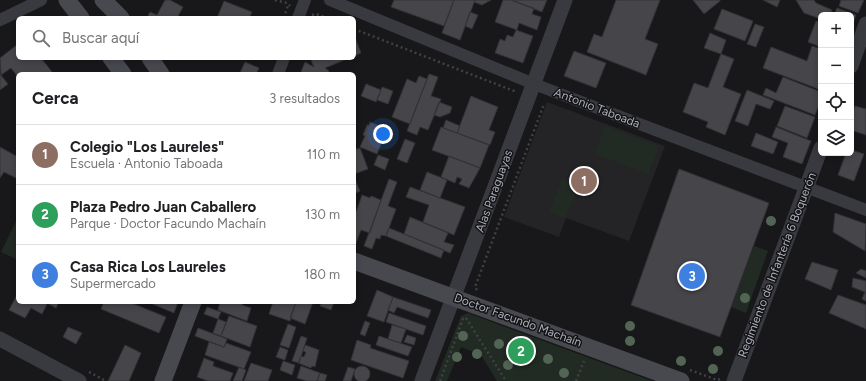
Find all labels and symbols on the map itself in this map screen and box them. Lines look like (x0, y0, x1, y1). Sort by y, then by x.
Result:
street label: Antonio Taboada (552, 85, 642, 131)
your location (373, 124, 393, 144)
street label: Alas Paraguayas (473, 148, 515, 234)
pin: 1 (571, 166, 597, 196)
street label: Regimiento de Infantería 6 Boquerón (735, 170, 819, 360)
pin: 3 (679, 261, 705, 291)
street label: Doctor Facundo Machaín (452, 290, 584, 350)
pin: 2 (508, 336, 534, 366)

